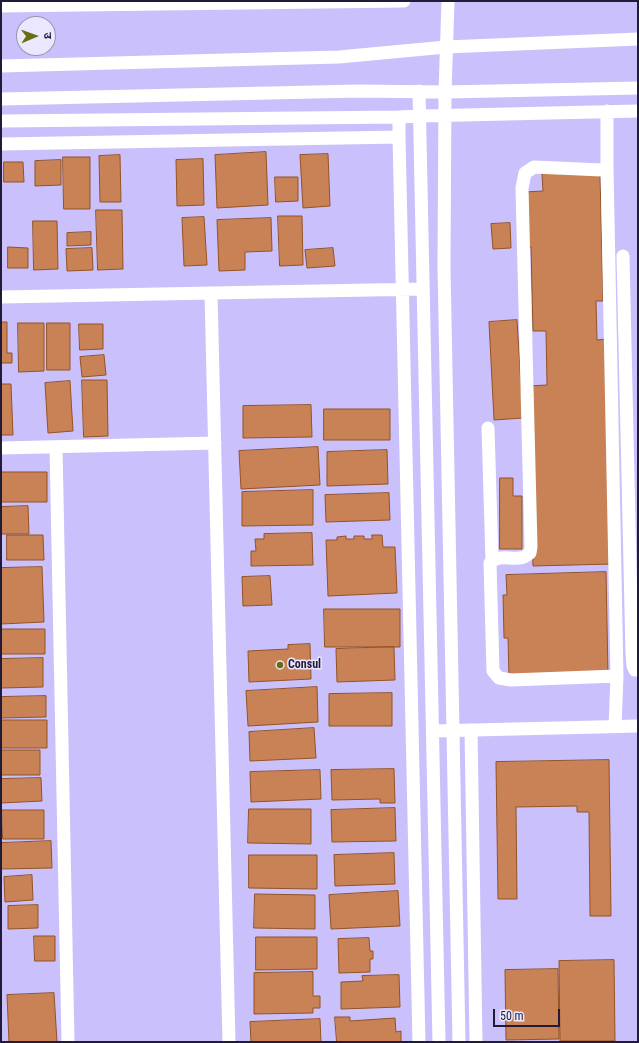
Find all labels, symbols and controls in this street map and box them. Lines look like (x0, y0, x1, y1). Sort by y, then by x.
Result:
north arrow (16, 16, 56, 56)
text: उ (41, 32, 54, 39)
place label: Consul (288, 658, 321, 672)
marker: Consul (275, 660, 285, 670)
scale bar (495, 1001, 562, 1027)
text: 50 m (500, 1009, 524, 1023)

